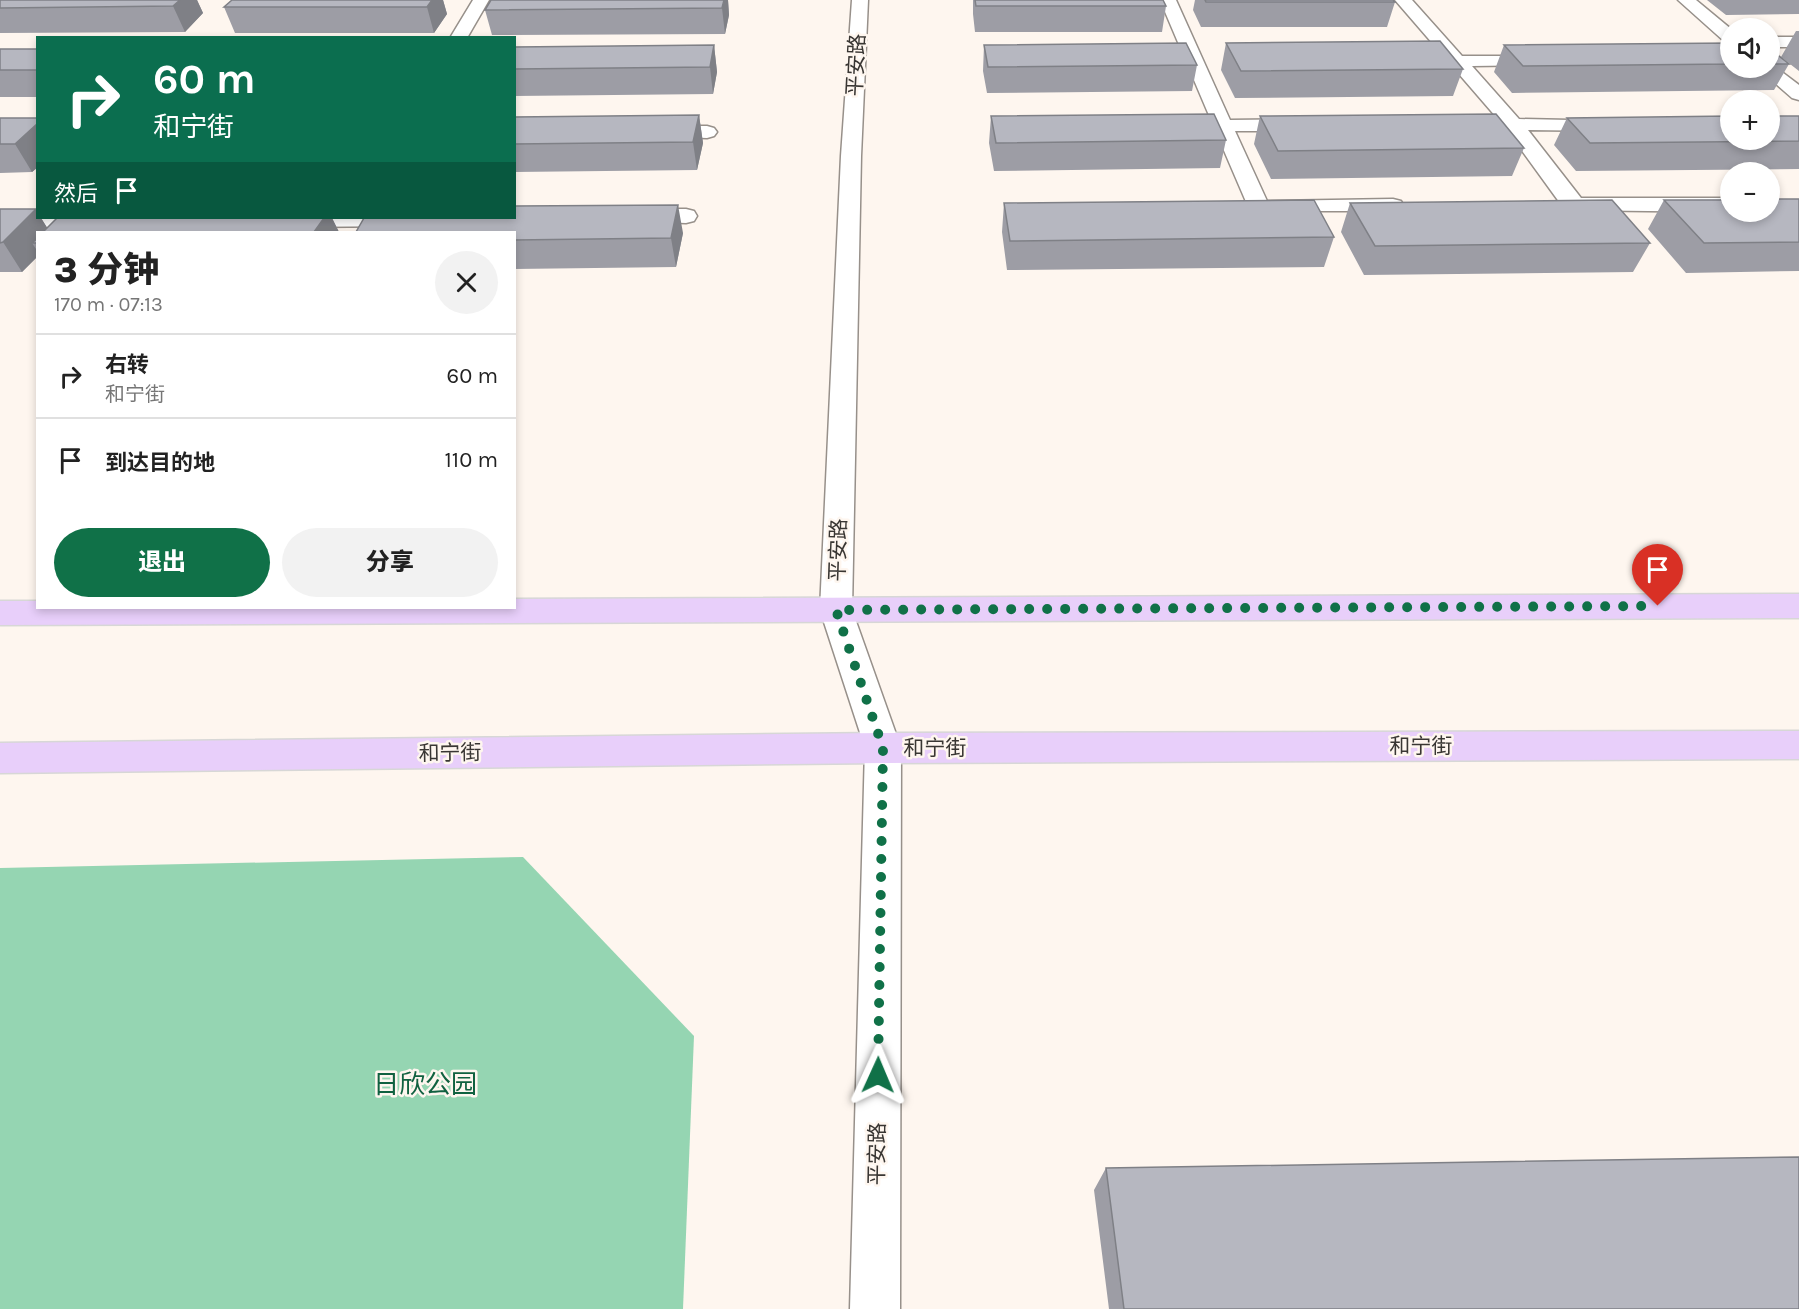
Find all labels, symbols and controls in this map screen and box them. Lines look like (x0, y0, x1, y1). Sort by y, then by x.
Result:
map controls (1720, 18, 1780, 222)
button: sound (1720, 18, 1780, 78)
street label: 平安路 (842, 33, 870, 97)
text: 60 m (153, 54, 256, 104)
icon: right (54, 60, 132, 138)
button: + (1720, 90, 1780, 150)
text: 和宁街 (153, 111, 234, 143)
button: − (1720, 162, 1780, 222)
icon: arrive (110, 174, 143, 207)
text: 然后 (54, 181, 98, 207)
text: 3 分钟 (54, 249, 159, 291)
button: close (435, 251, 498, 314)
text: 170 m · 07:13 (54, 293, 163, 316)
text: 右转 (105, 352, 149, 378)
icon: right (54, 360, 87, 393)
text: 60 m (447, 363, 498, 389)
text: 和宁街 (105, 383, 165, 406)
icon: arrive (54, 444, 87, 477)
text: 110 m (445, 447, 498, 473)
text: 到达目的地 (105, 450, 215, 476)
street label: 平安路 (825, 518, 851, 582)
button: 退出 (54, 528, 270, 597)
button: 分享 (282, 528, 498, 597)
pin (1632, 544, 1683, 606)
icon: arrive (1641, 553, 1674, 586)
street label: 和宁街 (1390, 734, 1453, 758)
street label: 和宁街 (904, 736, 967, 760)
street label: 和宁街 (418, 740, 482, 766)
position arrow (846, 1043, 910, 1107)
park label: 日欣公园 (373, 1069, 477, 1100)
street label: 平安路 (864, 1122, 890, 1186)

